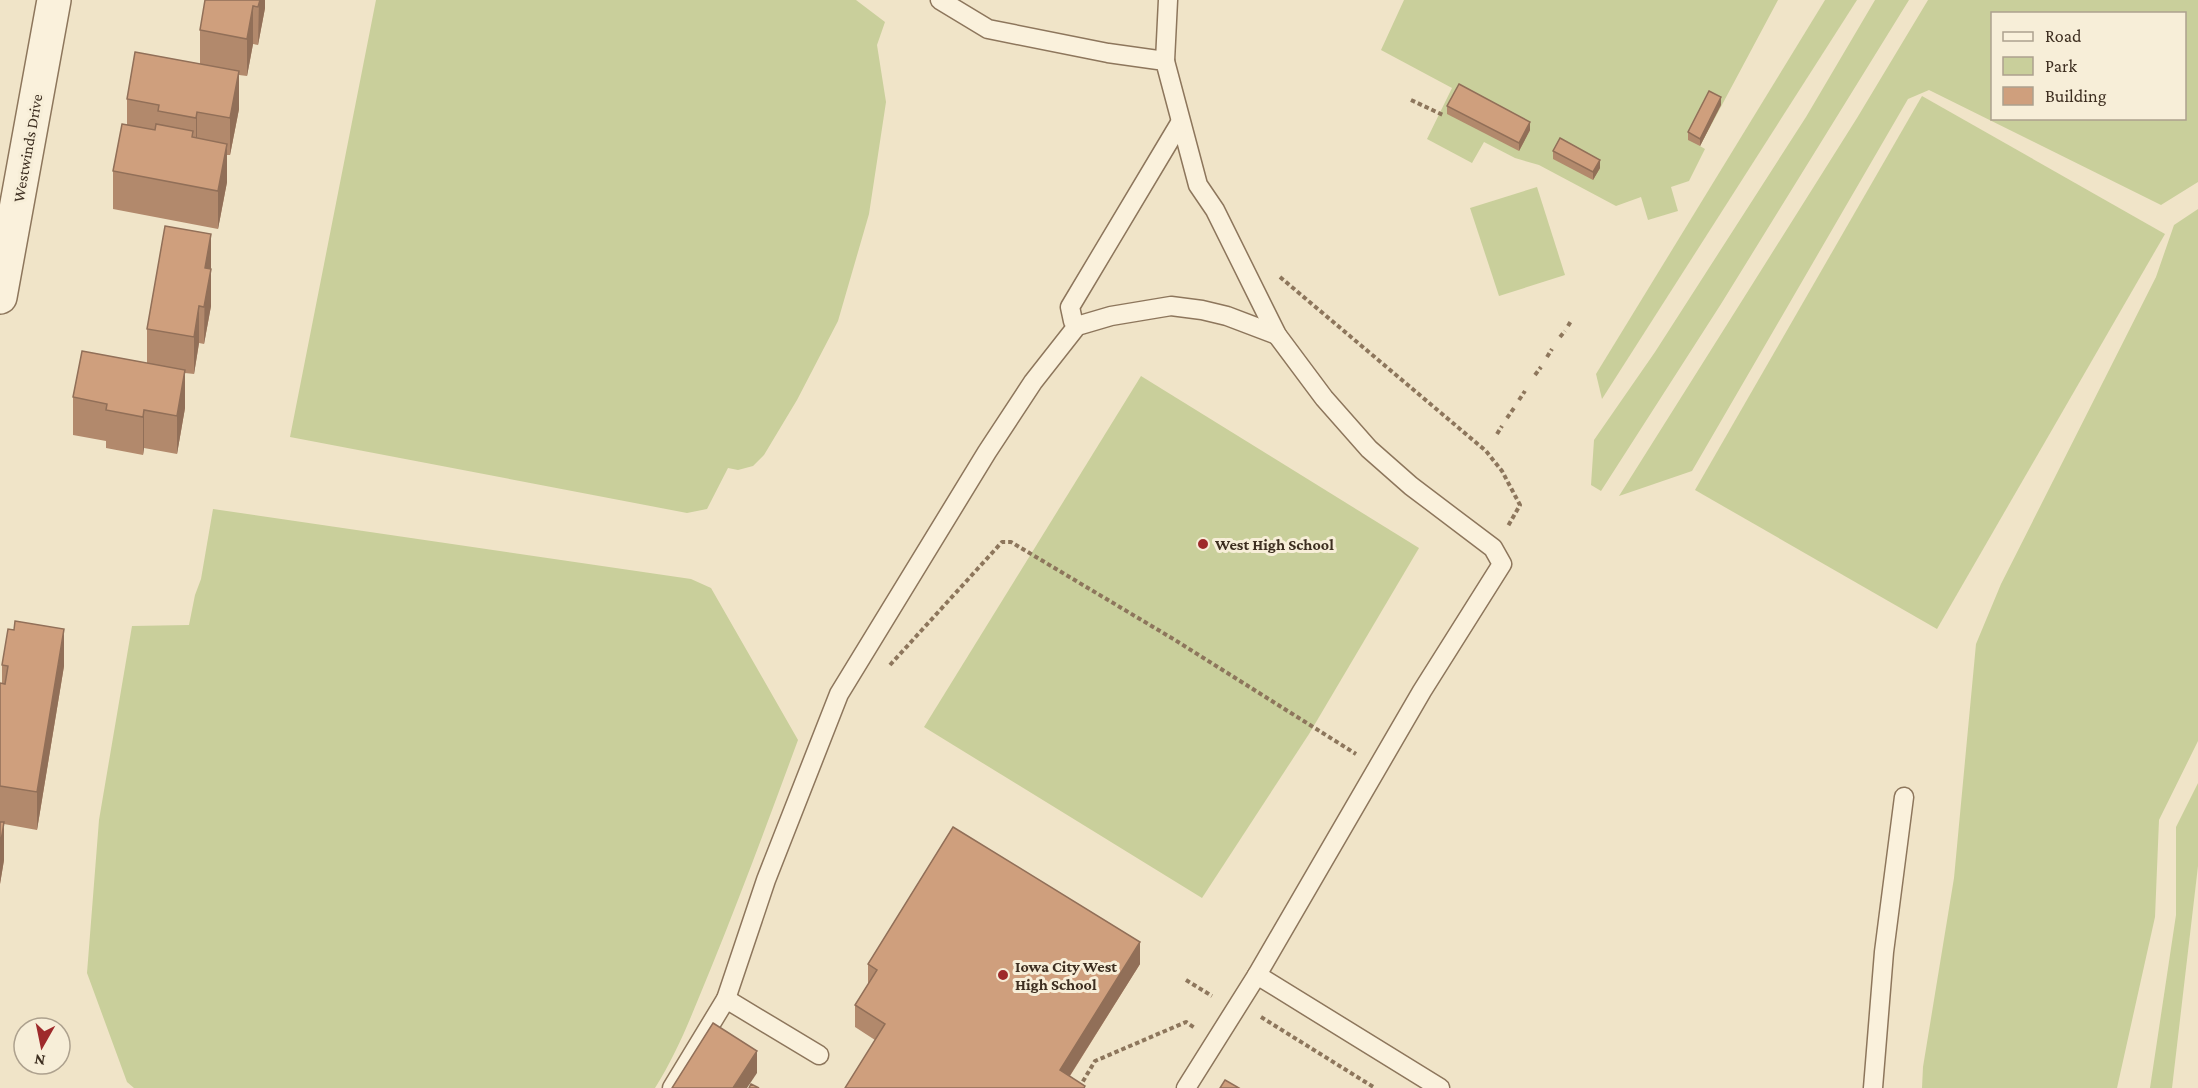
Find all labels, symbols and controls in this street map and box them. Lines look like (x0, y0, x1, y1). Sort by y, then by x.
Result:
legend (1991, 12, 2186, 120)
text: Road (2045, 26, 2082, 46)
text: Park (2045, 56, 2077, 76)
text: Building (2045, 86, 2107, 106)
street label: Westwinds Drive (10, 93, 45, 204)
place label: West High School (1214, 536, 1334, 553)
marker: West High School (1196, 537, 1210, 551)
place label: Iowa City West High School (1015, 958, 1117, 993)
marker: Iowa City West High School (996, 968, 1010, 982)
north arrow (12, 1016, 72, 1076)
text: N (33, 1051, 46, 1070)

